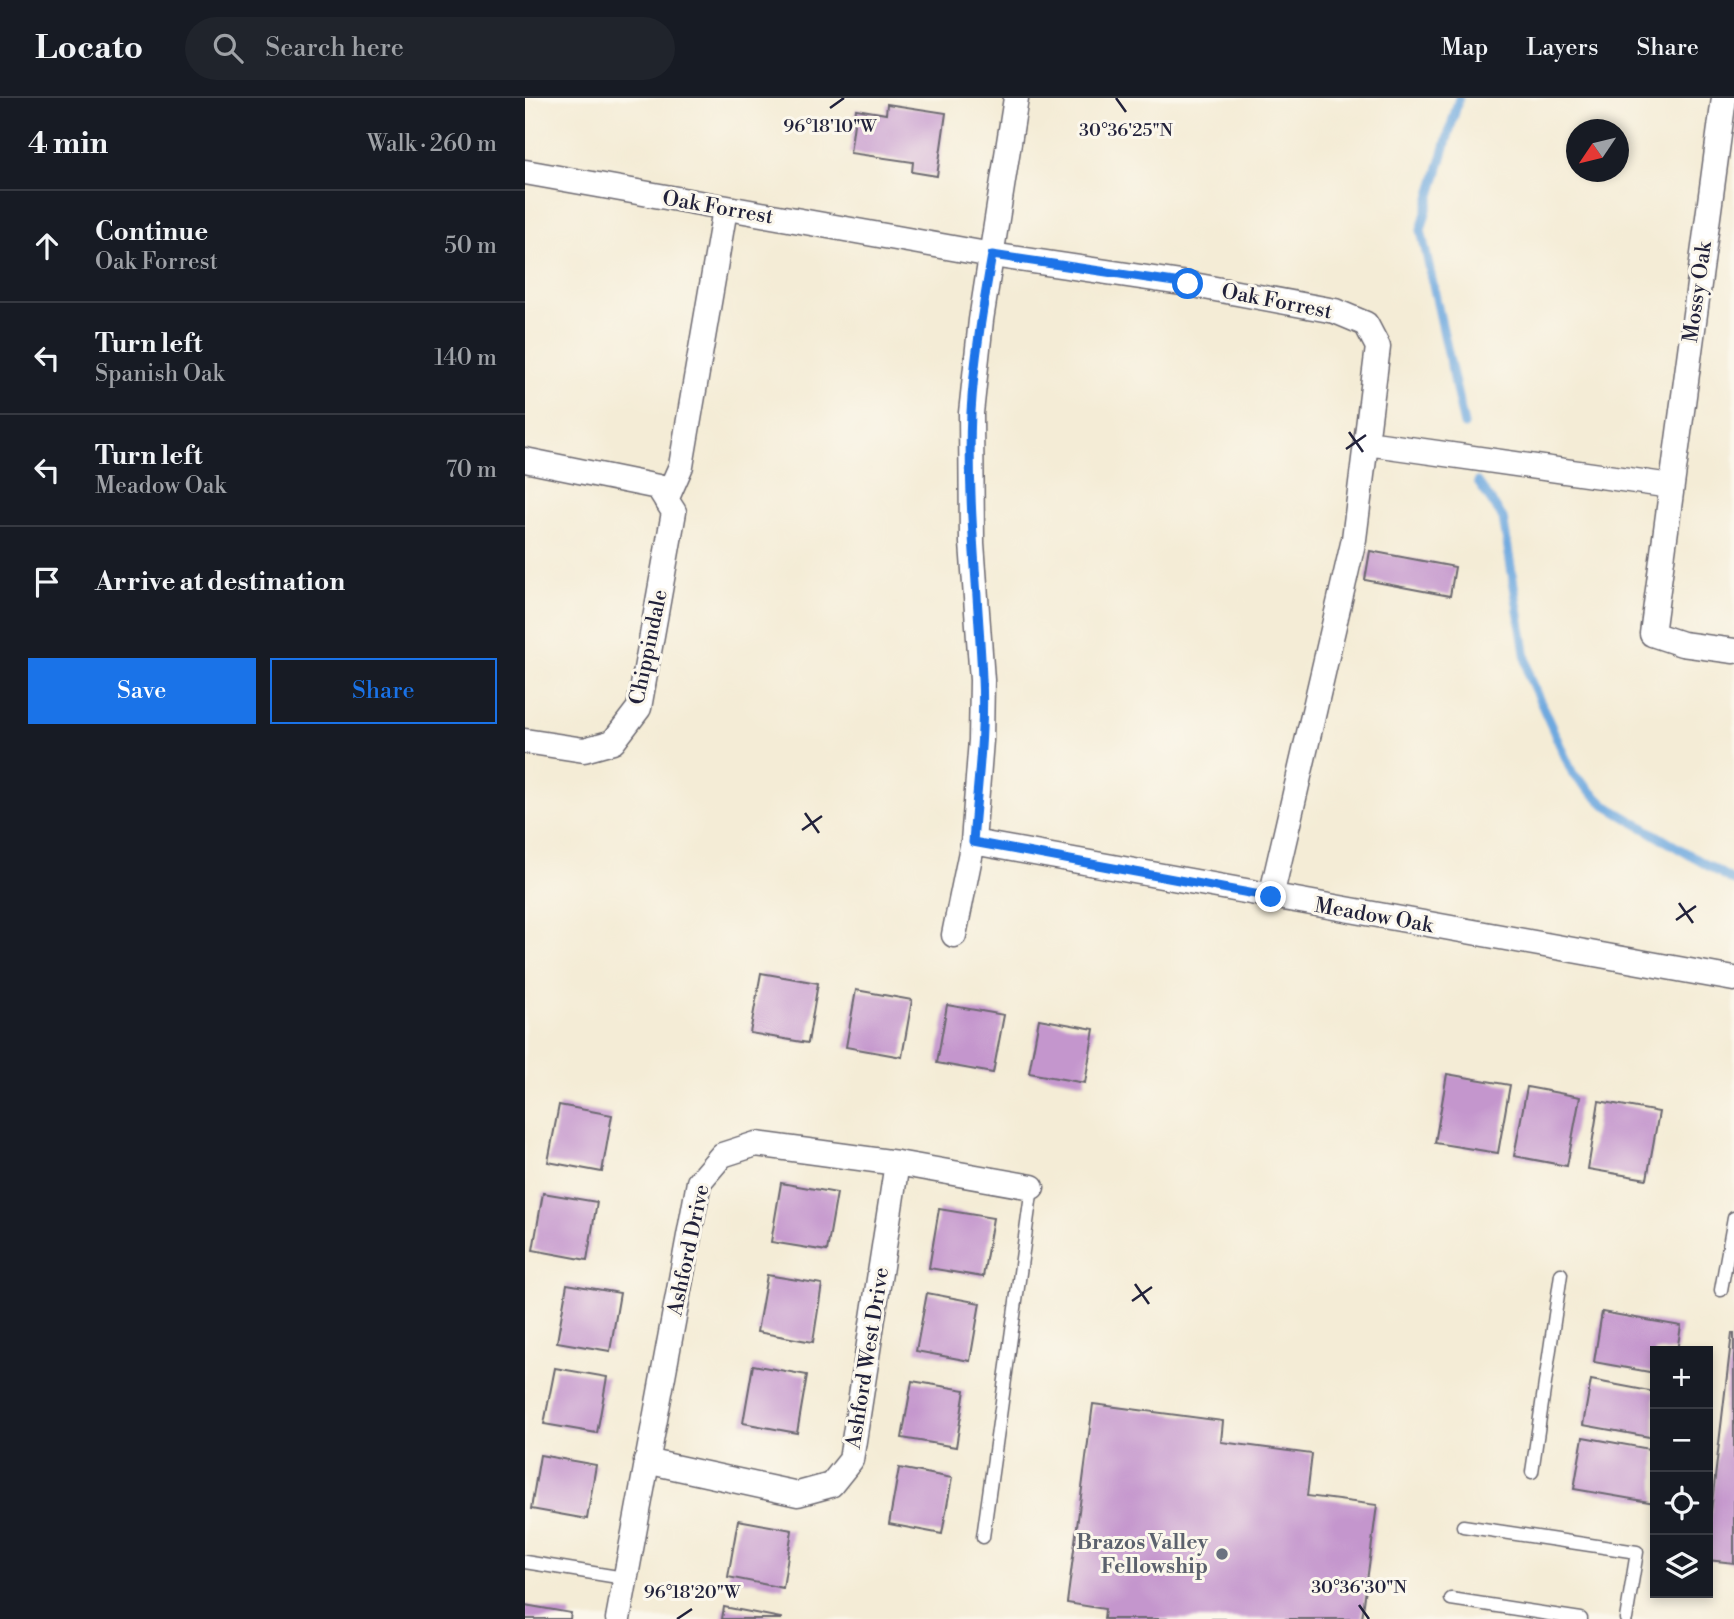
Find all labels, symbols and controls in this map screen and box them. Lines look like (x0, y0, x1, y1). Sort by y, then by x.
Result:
search box (185, 17, 675, 80)
text: Locato (35, 28, 143, 69)
icon: search (209, 29, 247, 67)
text: Search here (265, 32, 404, 64)
text: Map (1441, 33, 1488, 63)
text: Layers (1526, 33, 1598, 63)
text: Share (1636, 33, 1699, 63)
text: 96°18'10"W (783, 115, 877, 138)
text: 30°36'25"N (1079, 119, 1174, 142)
north arrow (1566, 119, 1629, 182)
text: 4 min (28, 125, 108, 163)
text: Walk · 260 m (367, 130, 497, 158)
street label: Oak Forrest (660, 185, 776, 231)
text: Continue (95, 216, 208, 248)
icon: ahead (28, 227, 66, 265)
text: 50 m (444, 232, 497, 260)
street label: Mossy Oak (1678, 239, 1718, 344)
text: Oak Forrest (95, 248, 218, 276)
route start (1172, 268, 1203, 299)
street label: Oak Forrest (1219, 279, 1335, 326)
text: Turn left (95, 328, 203, 360)
icon: left (28, 339, 66, 377)
text: 140 m (434, 344, 497, 372)
text: Spanish Oak (95, 360, 225, 388)
text: Turn left (95, 440, 203, 472)
icon: left (28, 451, 66, 489)
text: 70 m (446, 456, 497, 484)
text: Meadow Oak (95, 472, 226, 500)
icon: arrive (28, 563, 66, 601)
text: Arrive at destination (95, 566, 345, 598)
street label: Chippindale (624, 587, 674, 707)
button: Save (28, 658, 256, 724)
button: Share (270, 658, 497, 724)
route end (1255, 881, 1286, 912)
street label: Meadow Oak (1313, 893, 1436, 939)
street label: Ashford Drive (662, 1182, 716, 1319)
street label: Ashford West Drive (841, 1266, 895, 1452)
map controls (1650, 1346, 1713, 1598)
button: + (1650, 1346, 1713, 1409)
button: − (1650, 1409, 1713, 1472)
button: locate (1650, 1472, 1713, 1535)
place label: Brazos Valley Fellowship (1076, 1530, 1208, 1580)
button: layers (1650, 1535, 1713, 1598)
marker: Brazos Valley Fellowship (1214, 1546, 1230, 1562)
text: 30°36'30"N (1311, 1576, 1407, 1599)
text: 96°18'20"W (644, 1581, 741, 1604)

